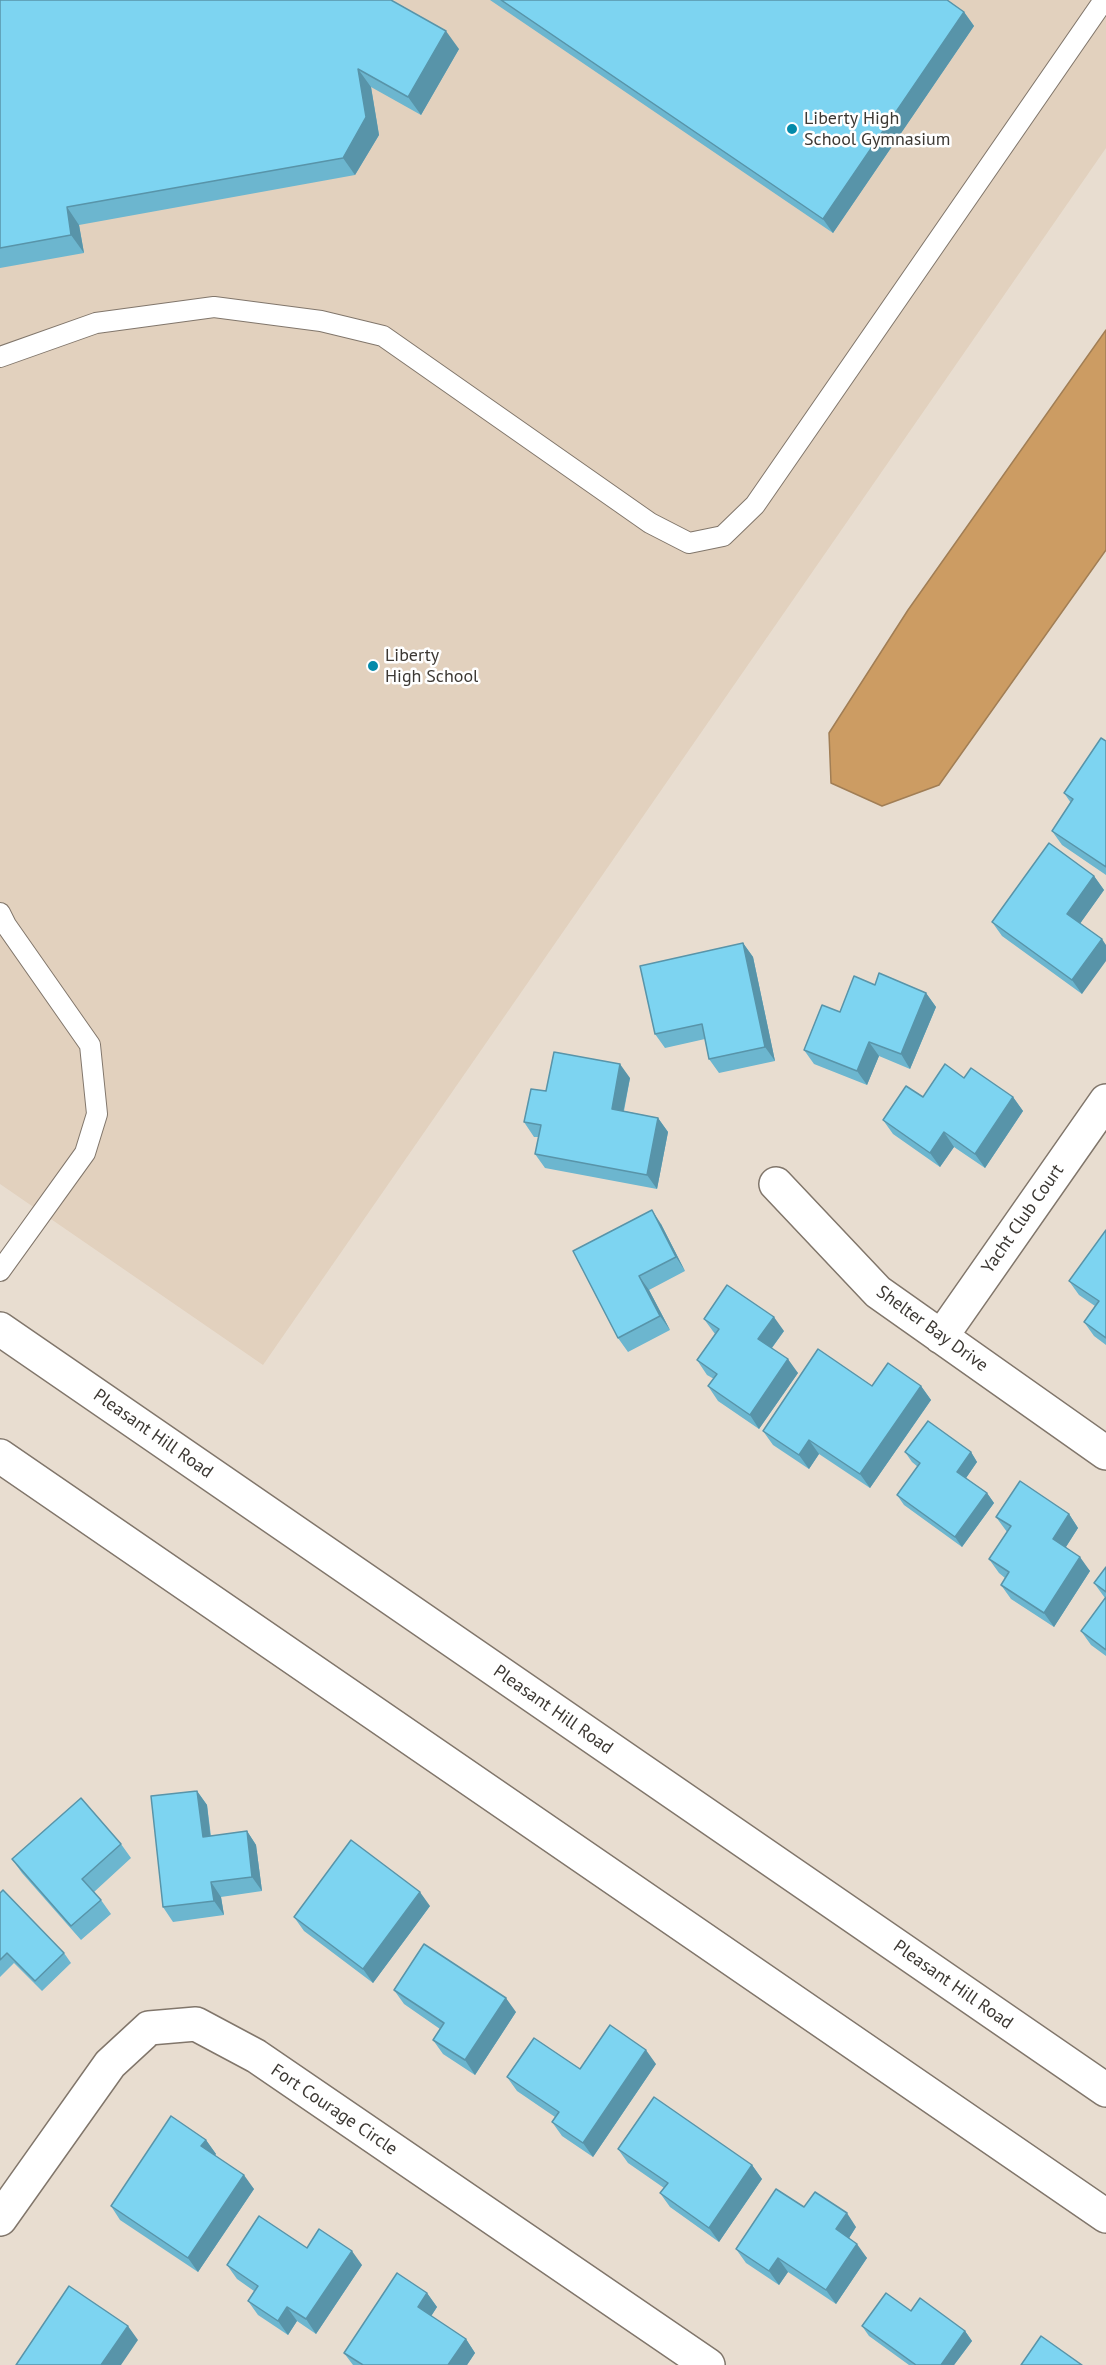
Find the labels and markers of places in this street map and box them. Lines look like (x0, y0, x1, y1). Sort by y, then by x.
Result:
place label: Liberty High School Gymnasium (804, 108, 950, 150)
marker: Liberty High School Gymnasium (785, 122, 799, 136)
place label: Liberty High School (385, 645, 478, 688)
marker: Liberty High School (366, 659, 380, 673)

